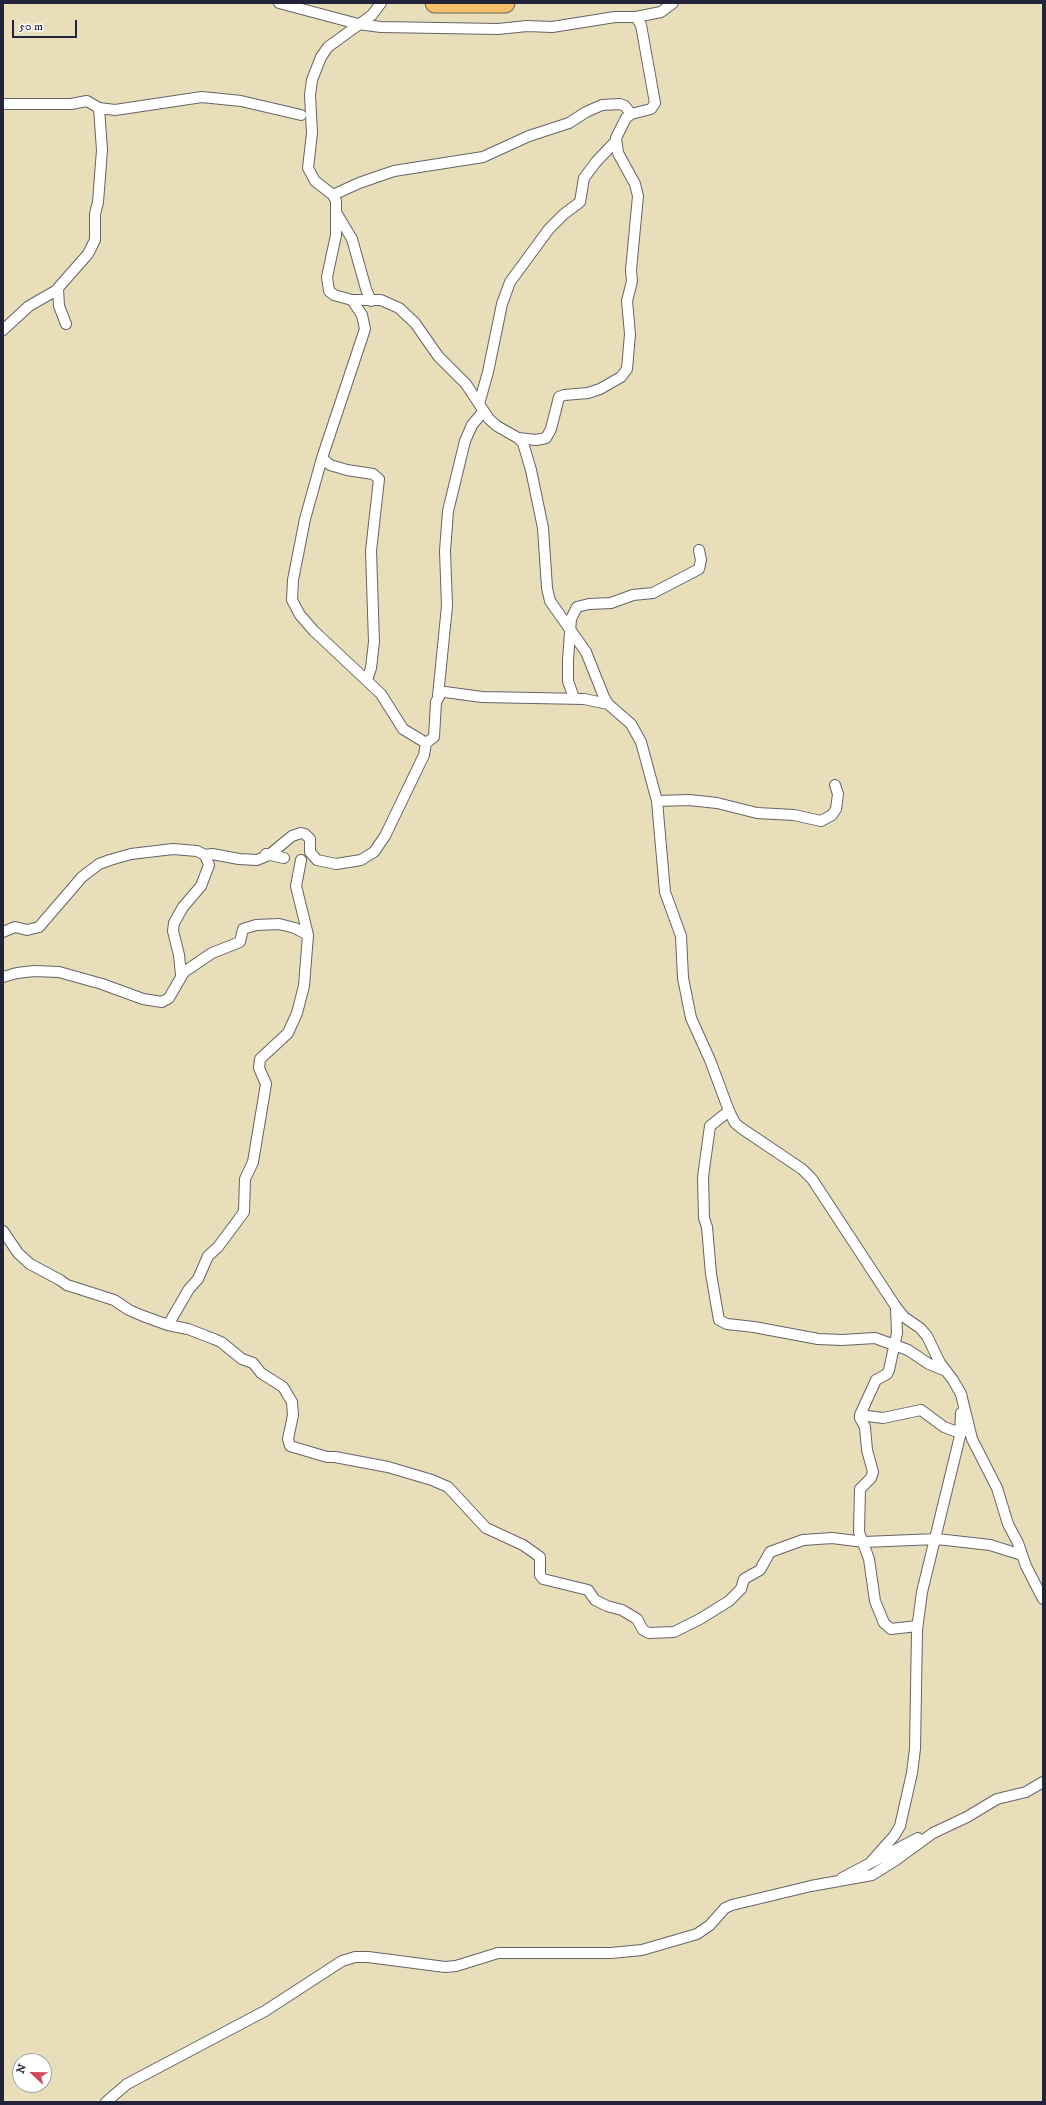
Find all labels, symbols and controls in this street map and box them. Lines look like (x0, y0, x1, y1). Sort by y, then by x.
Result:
scale bar (14, 12, 79, 38)
text: 50 m (19, 19, 43, 34)
north arrow (12, 2053, 52, 2093)
text: N (14, 2062, 30, 2076)

